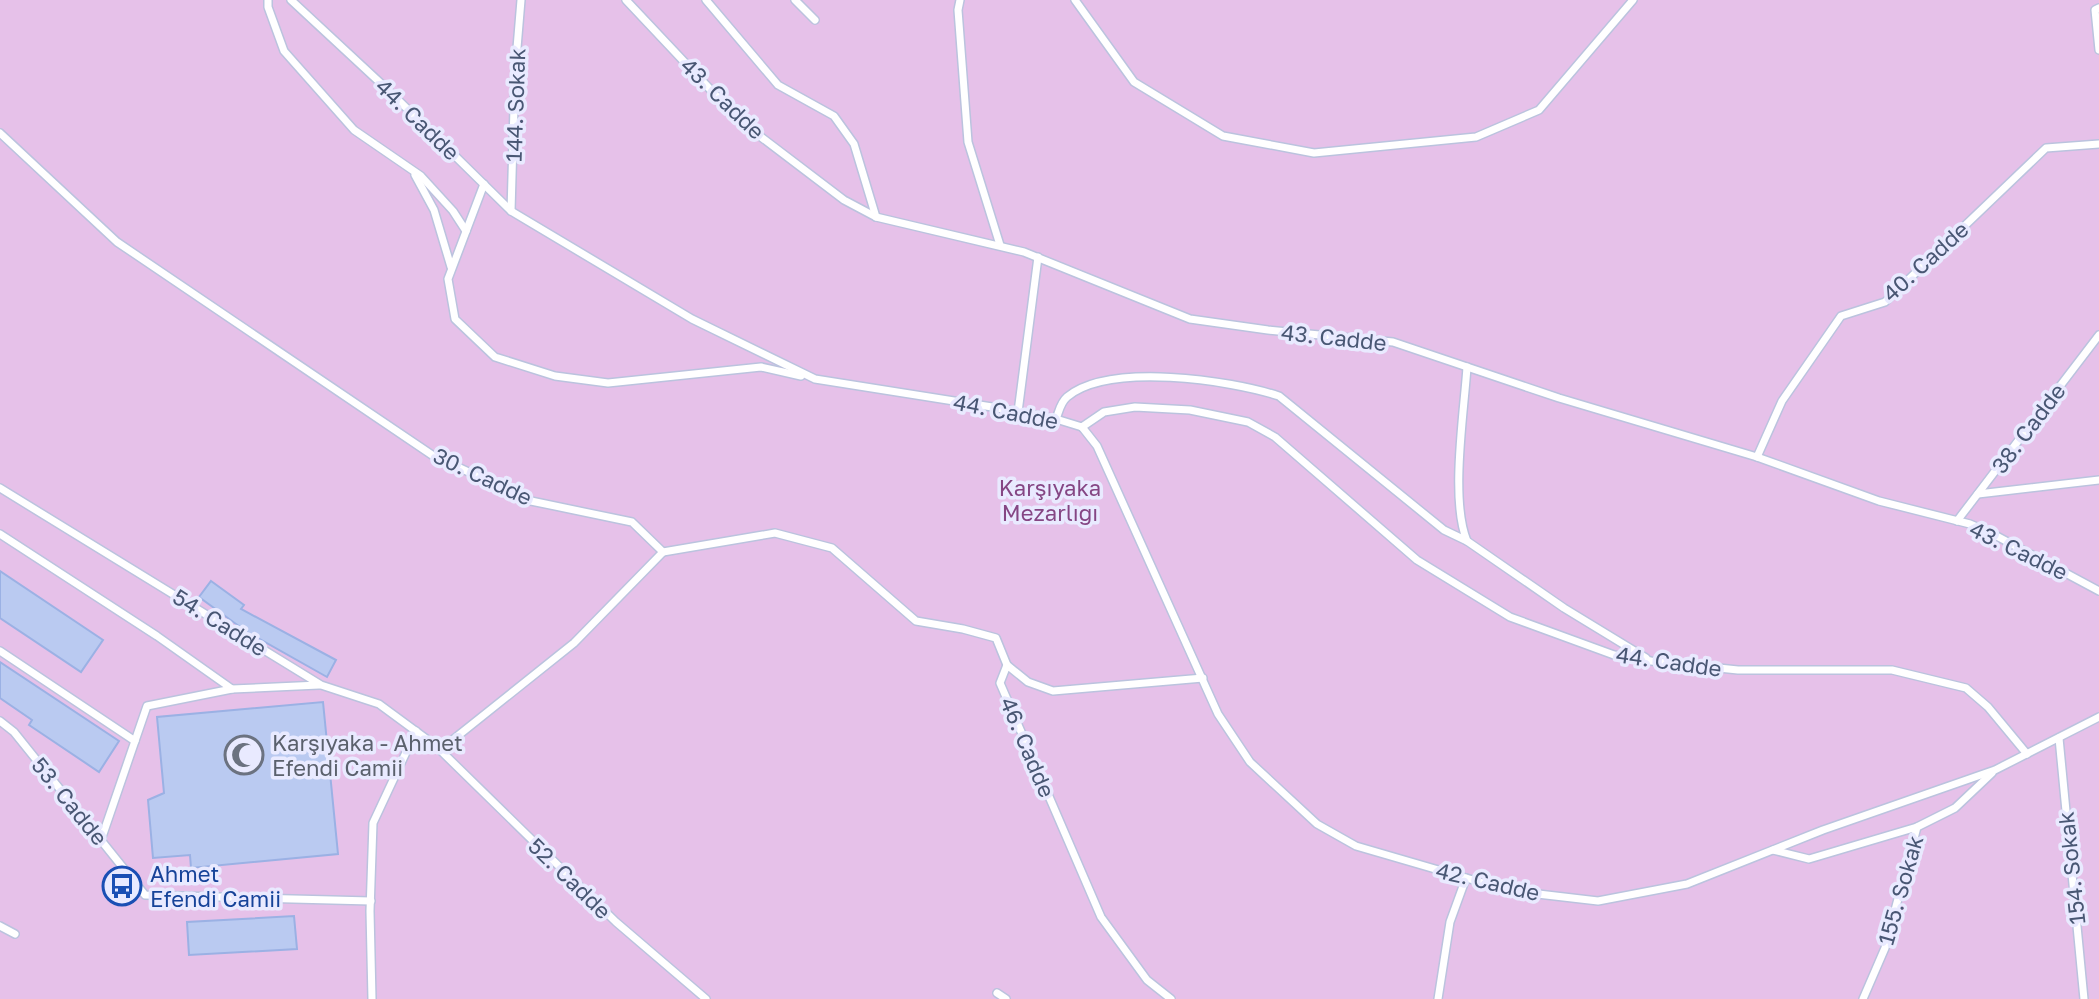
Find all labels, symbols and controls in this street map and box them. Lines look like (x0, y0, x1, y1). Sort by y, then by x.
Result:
street label: 144. Sokak (500, 48, 530, 162)
street label: 43. Cadde (676, 52, 770, 144)
street label: 44. Cadde (370, 72, 466, 166)
street label: 40. Cadde (1876, 215, 1974, 307)
street label: 43. Cadde (1280, 318, 1388, 356)
street label: 38. Cadde (1985, 378, 2071, 478)
street label: 44. Cadde (951, 388, 1061, 434)
street label: 30. Cadde (429, 441, 537, 511)
park label: Karşıyaka Mezarlığı (999, 474, 1101, 526)
street label: 43. Cadde (1966, 515, 2072, 585)
street label: 54. Cadde (168, 583, 272, 661)
street label: 44. Cadde (1615, 640, 1723, 682)
street label: 46. Cadde (995, 693, 1061, 801)
place label: Karşıyaka - Ahmet Efendi Camii (272, 729, 463, 781)
mosque icon: Karşıyaka - Ahmet Efendi Camii (223, 734, 265, 776)
street label: 53. Cadde (26, 752, 114, 850)
street label: 154. Sokak (2052, 810, 2090, 926)
street label: 52. Cadde (523, 832, 617, 924)
street label: 155. Sokak (1871, 832, 1929, 948)
street label: 42. Cadde (1434, 856, 1542, 906)
place label: Ahmet Efendi Camii (150, 860, 281, 912)
bus stop icon: Ahmet Efendi Camii (101, 865, 143, 907)

